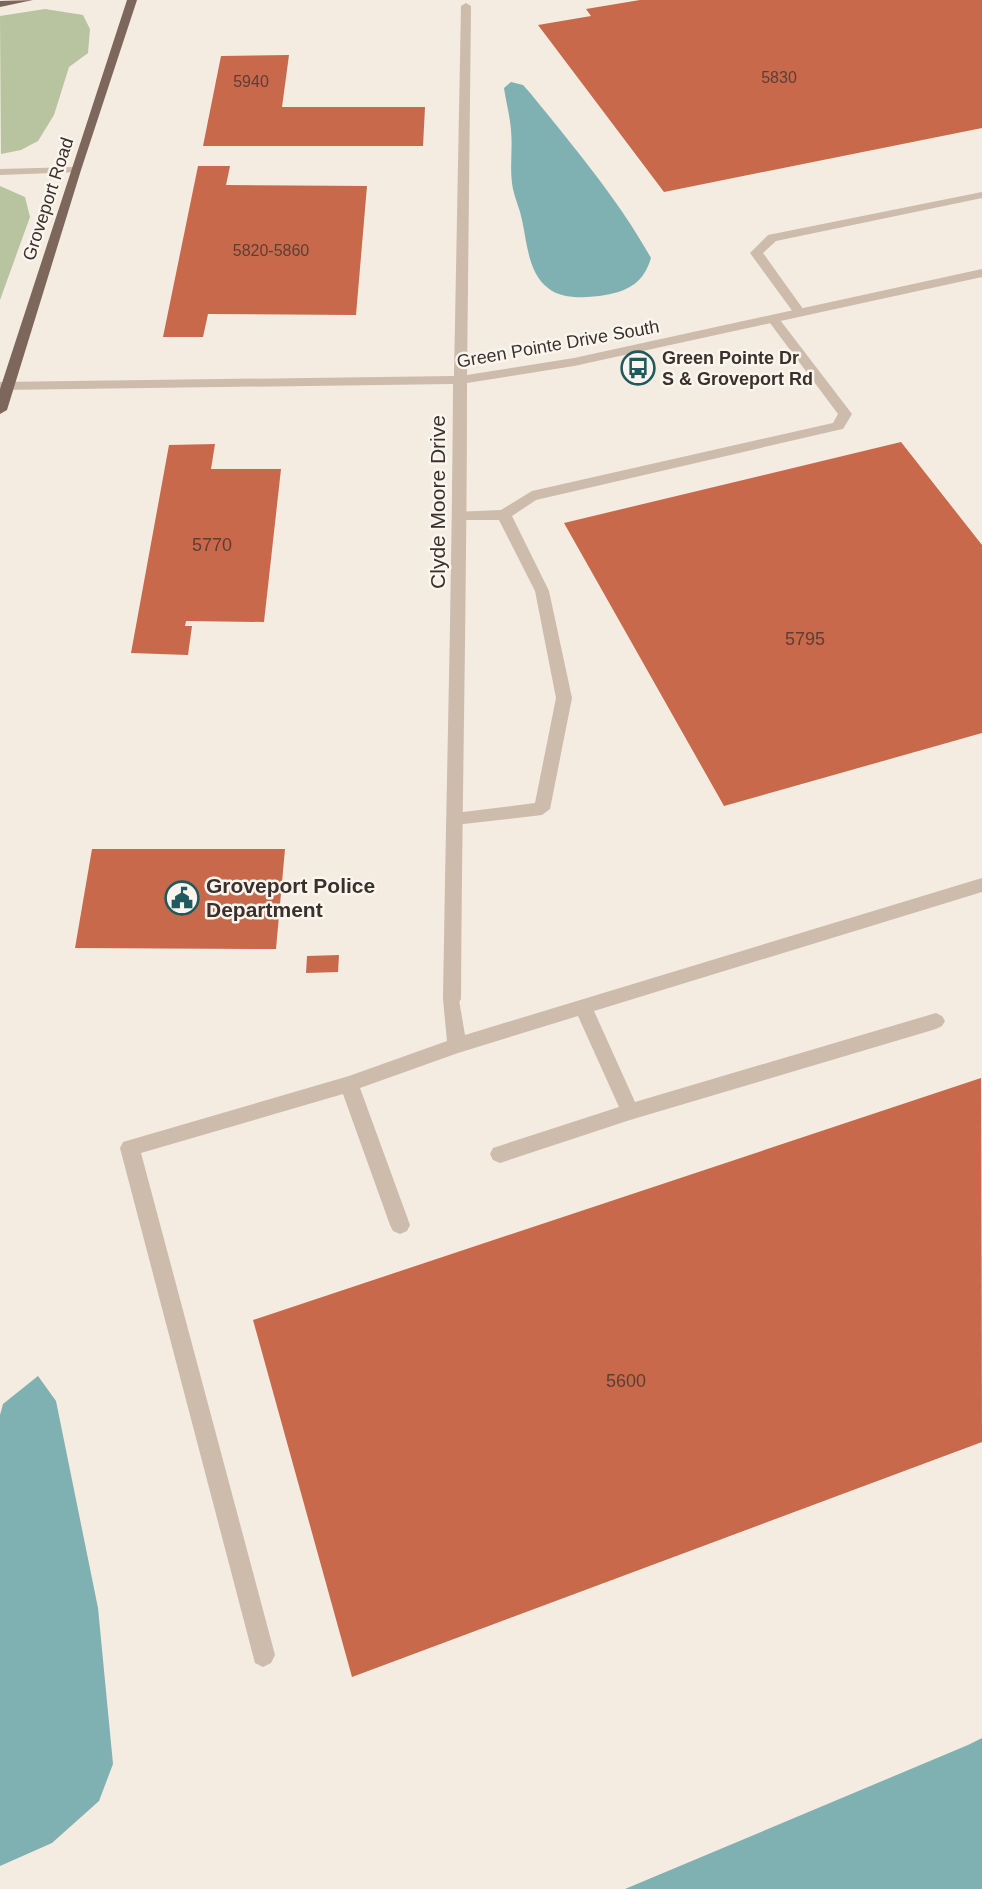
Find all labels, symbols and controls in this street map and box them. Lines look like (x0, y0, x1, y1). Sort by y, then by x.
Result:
house number: 5830 (761, 69, 797, 86)
house number: 5940 (233, 73, 269, 90)
street label: Groveport Road (19, 135, 77, 263)
house number: 5820-5860 (233, 242, 309, 259)
street label: Green Pointe Drive South (455, 316, 661, 372)
place label: Green Pointe Dr S & Groveport Rd (662, 348, 813, 389)
bus stop icon: Green Pointe Dr S & Groveport Rd (619, 349, 657, 387)
street label: Clyde Moore Drive (426, 415, 449, 589)
house number: 5770 (192, 535, 232, 555)
house number: 5795 (785, 629, 825, 649)
place label: Groveport Police Department (206, 874, 375, 921)
public building icon: Groveport Police Department (163, 879, 201, 917)
house number: 5600 (606, 1371, 646, 1391)

